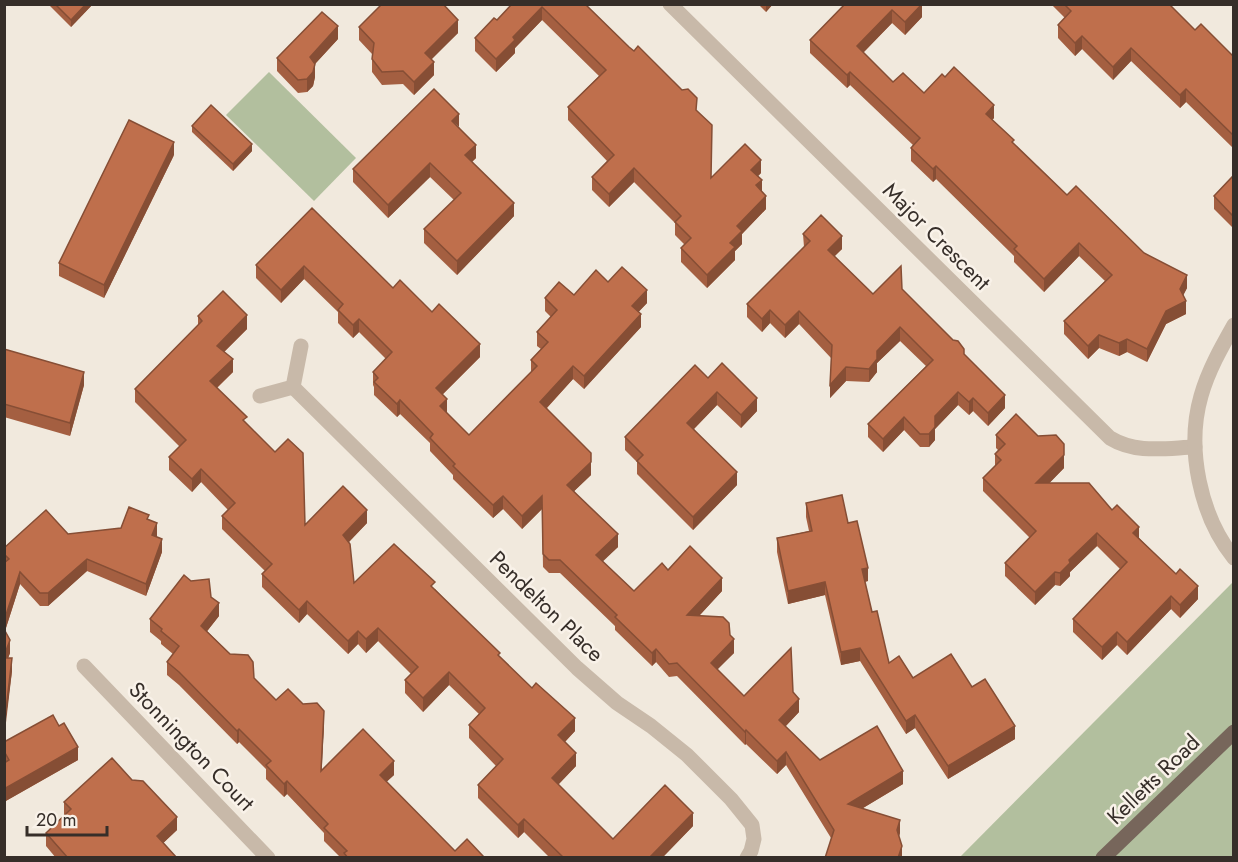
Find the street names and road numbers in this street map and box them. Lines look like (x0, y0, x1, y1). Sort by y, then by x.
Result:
street label: Major Crescent (876, 175, 999, 298)
street label: Pendelton Place (483, 543, 611, 669)
street label: Stonnington Court (122, 674, 263, 818)
street label: Kelletts Road (1099, 726, 1207, 832)

